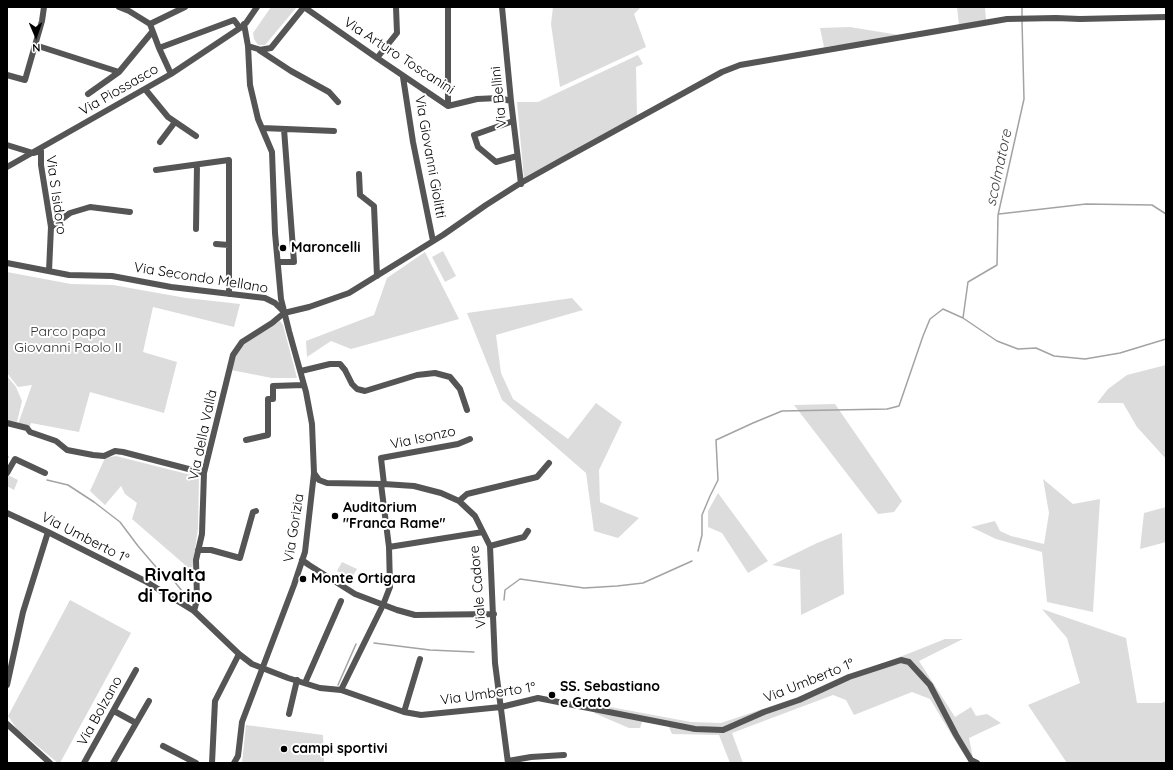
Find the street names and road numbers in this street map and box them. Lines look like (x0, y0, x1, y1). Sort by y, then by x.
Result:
street label: Via Arturo Toscanini (340, 14, 458, 98)
street label: Via Piossasco (77, 61, 161, 119)
street label: Via Bellini (487, 65, 511, 129)
street label: Via Giovanni Giolitti (411, 94, 449, 220)
street label: Via S Isidoro (42, 154, 70, 236)
street label: Via Secondo Mellano (133, 259, 269, 297)
street label: Via della Vallà (185, 388, 221, 482)
street label: Via Isonzo (389, 423, 457, 453)
street label: Via Gorizia (280, 492, 308, 564)
street label: Via Umberto 1° (38, 509, 132, 567)
street label: Viale Cadore (466, 545, 490, 629)
street label: Via Umberto 1° (761, 655, 857, 707)
street label: Via Bolzano (74, 673, 126, 749)
street label: Via Umberto 1° (439, 679, 537, 709)

